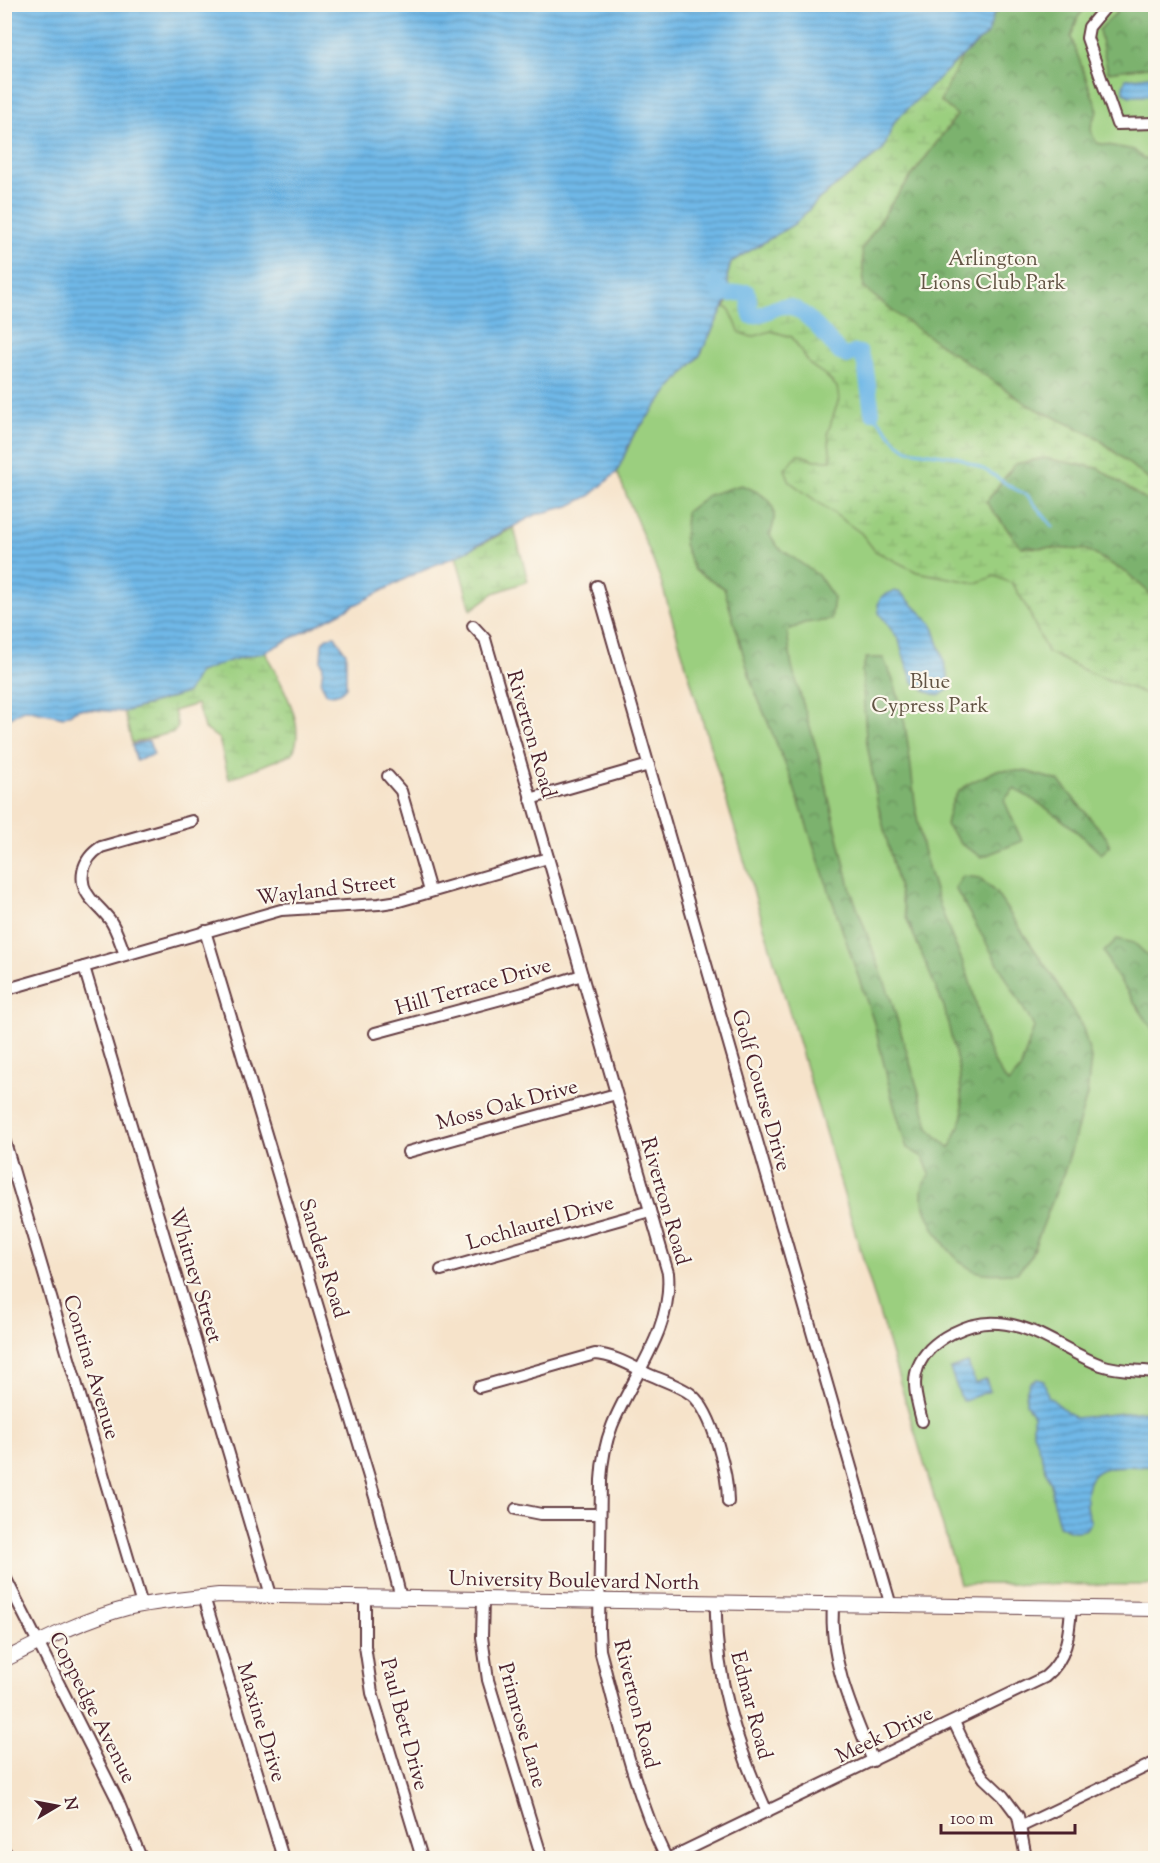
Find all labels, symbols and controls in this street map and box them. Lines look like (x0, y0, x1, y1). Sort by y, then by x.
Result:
park label: Arlington Lions Club Park (920, 245, 1066, 299)
street label: Riverton Road (498, 667, 563, 802)
park label: Blue Cypress Park (871, 668, 989, 722)
street label: Wayland Street (255, 868, 398, 914)
street label: Hill Terrace Drive (392, 951, 555, 1025)
street label: Golf Course Drive (723, 1006, 798, 1175)
street label: Moss Oak Drive (433, 1073, 582, 1139)
street label: Riverton Road (632, 1134, 697, 1269)
street label: Lochlaurel Drive (464, 1189, 618, 1259)
street label: Sanders Road (290, 1195, 355, 1322)
street label: Whitney Street (159, 1204, 229, 1347)
street label: Contina Avenue (54, 1292, 126, 1444)
street label: University Boulevard North (448, 1565, 700, 1599)
street label: Coppedge Avenue (40, 1627, 142, 1789)
street label: Riverton Road (605, 1637, 666, 1772)
street label: Edmar Road (721, 1648, 779, 1763)
street label: Paul Bett Drive (371, 1655, 435, 1794)
street label: Maxine Drive (228, 1659, 292, 1786)
street label: Primrose Lane (489, 1660, 553, 1792)
street label: Meek Drive (831, 1699, 939, 1772)
north arrow (27, 1776, 87, 1836)
text: N (57, 1796, 82, 1812)
scale bar (941, 1797, 1074, 1835)
text: 100 m (950, 1807, 994, 1833)

